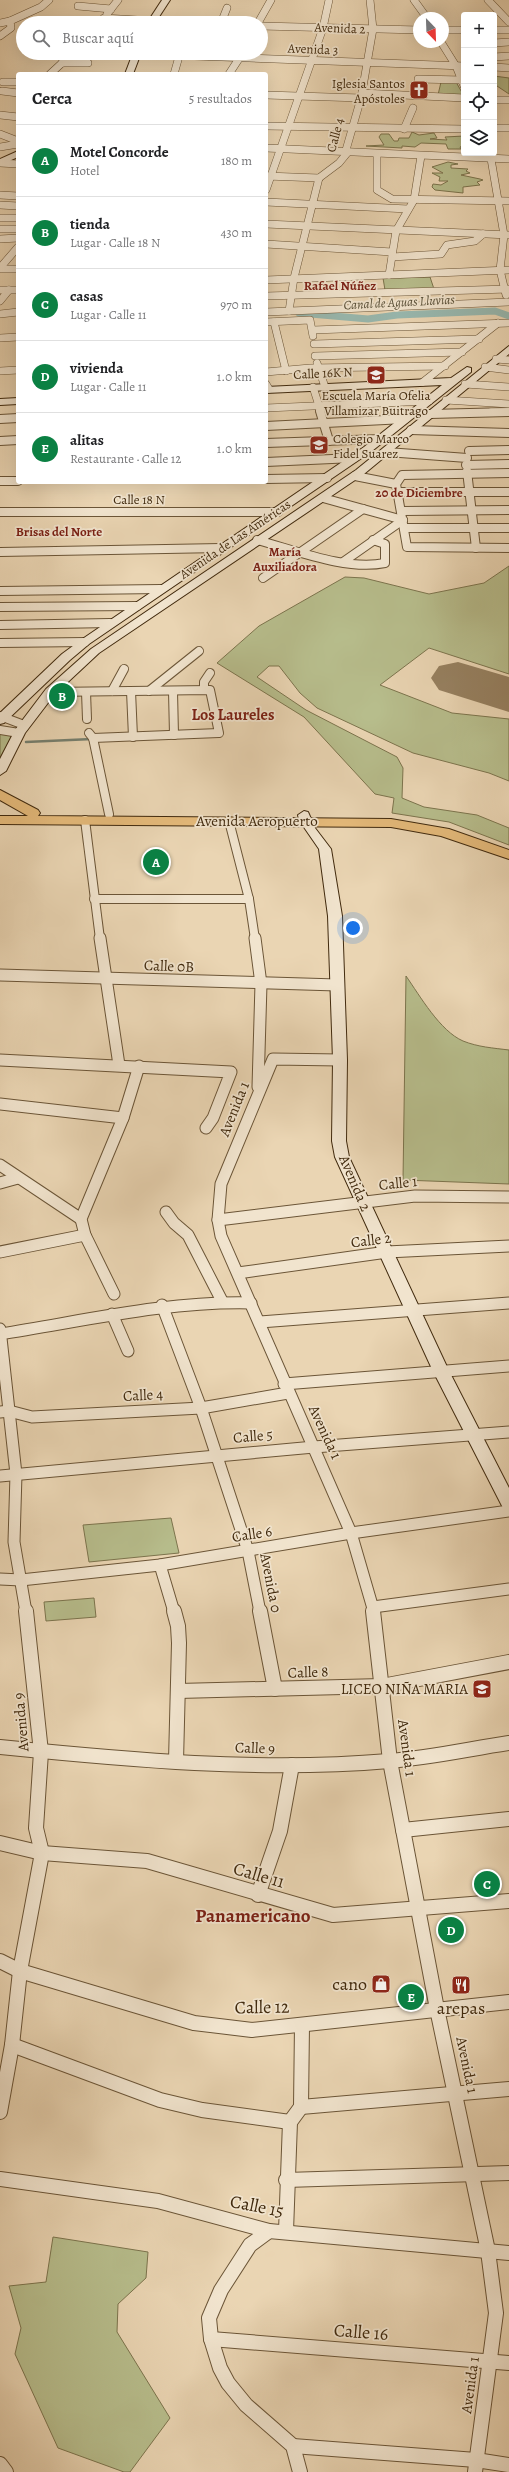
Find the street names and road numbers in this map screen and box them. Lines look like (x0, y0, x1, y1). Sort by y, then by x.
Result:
street label: Avenida 2 (313, 19, 366, 37)
street label: Avenida 3 (286, 40, 339, 58)
street label: Calle 4 (322, 116, 348, 154)
street label: Calle 16K N (293, 363, 353, 383)
street label: Calle 18 N (113, 491, 165, 508)
street label: Avenida de Las Américas (175, 496, 294, 583)
street label: Avenida Aeropuerto (195, 811, 318, 831)
street label: Calle 0B (143, 955, 195, 977)
street label: Avenida 1 (214, 1079, 254, 1140)
street label: Avenida 2 (334, 1151, 376, 1214)
street label: Calle 1 (378, 1171, 418, 1195)
street label: Calle 2 (350, 1228, 392, 1252)
street label: Calle 4 (122, 1384, 164, 1406)
street label: Avenida 1 (303, 1401, 346, 1462)
street label: Calle 5 (232, 1424, 274, 1448)
street label: Calle 6 (231, 1521, 274, 1547)
street label: Avenida 0 (255, 1551, 287, 1614)
street label: Calle 8 (287, 1661, 329, 1683)
street label: Avenida 9 (8, 1692, 34, 1753)
street label: Avenida 1 (393, 1717, 421, 1778)
street label: Calle 9 (235, 1737, 276, 1759)
street label: Calle 11 (231, 1856, 287, 1894)
street label: Calle 12 (234, 1995, 290, 2019)
street label: Avenida 1 (451, 2034, 483, 2095)
street label: Calle 15 (228, 2189, 286, 2223)
street label: Calle 16 (333, 2318, 389, 2346)
street label: Avenida 1 (456, 2355, 484, 2416)

